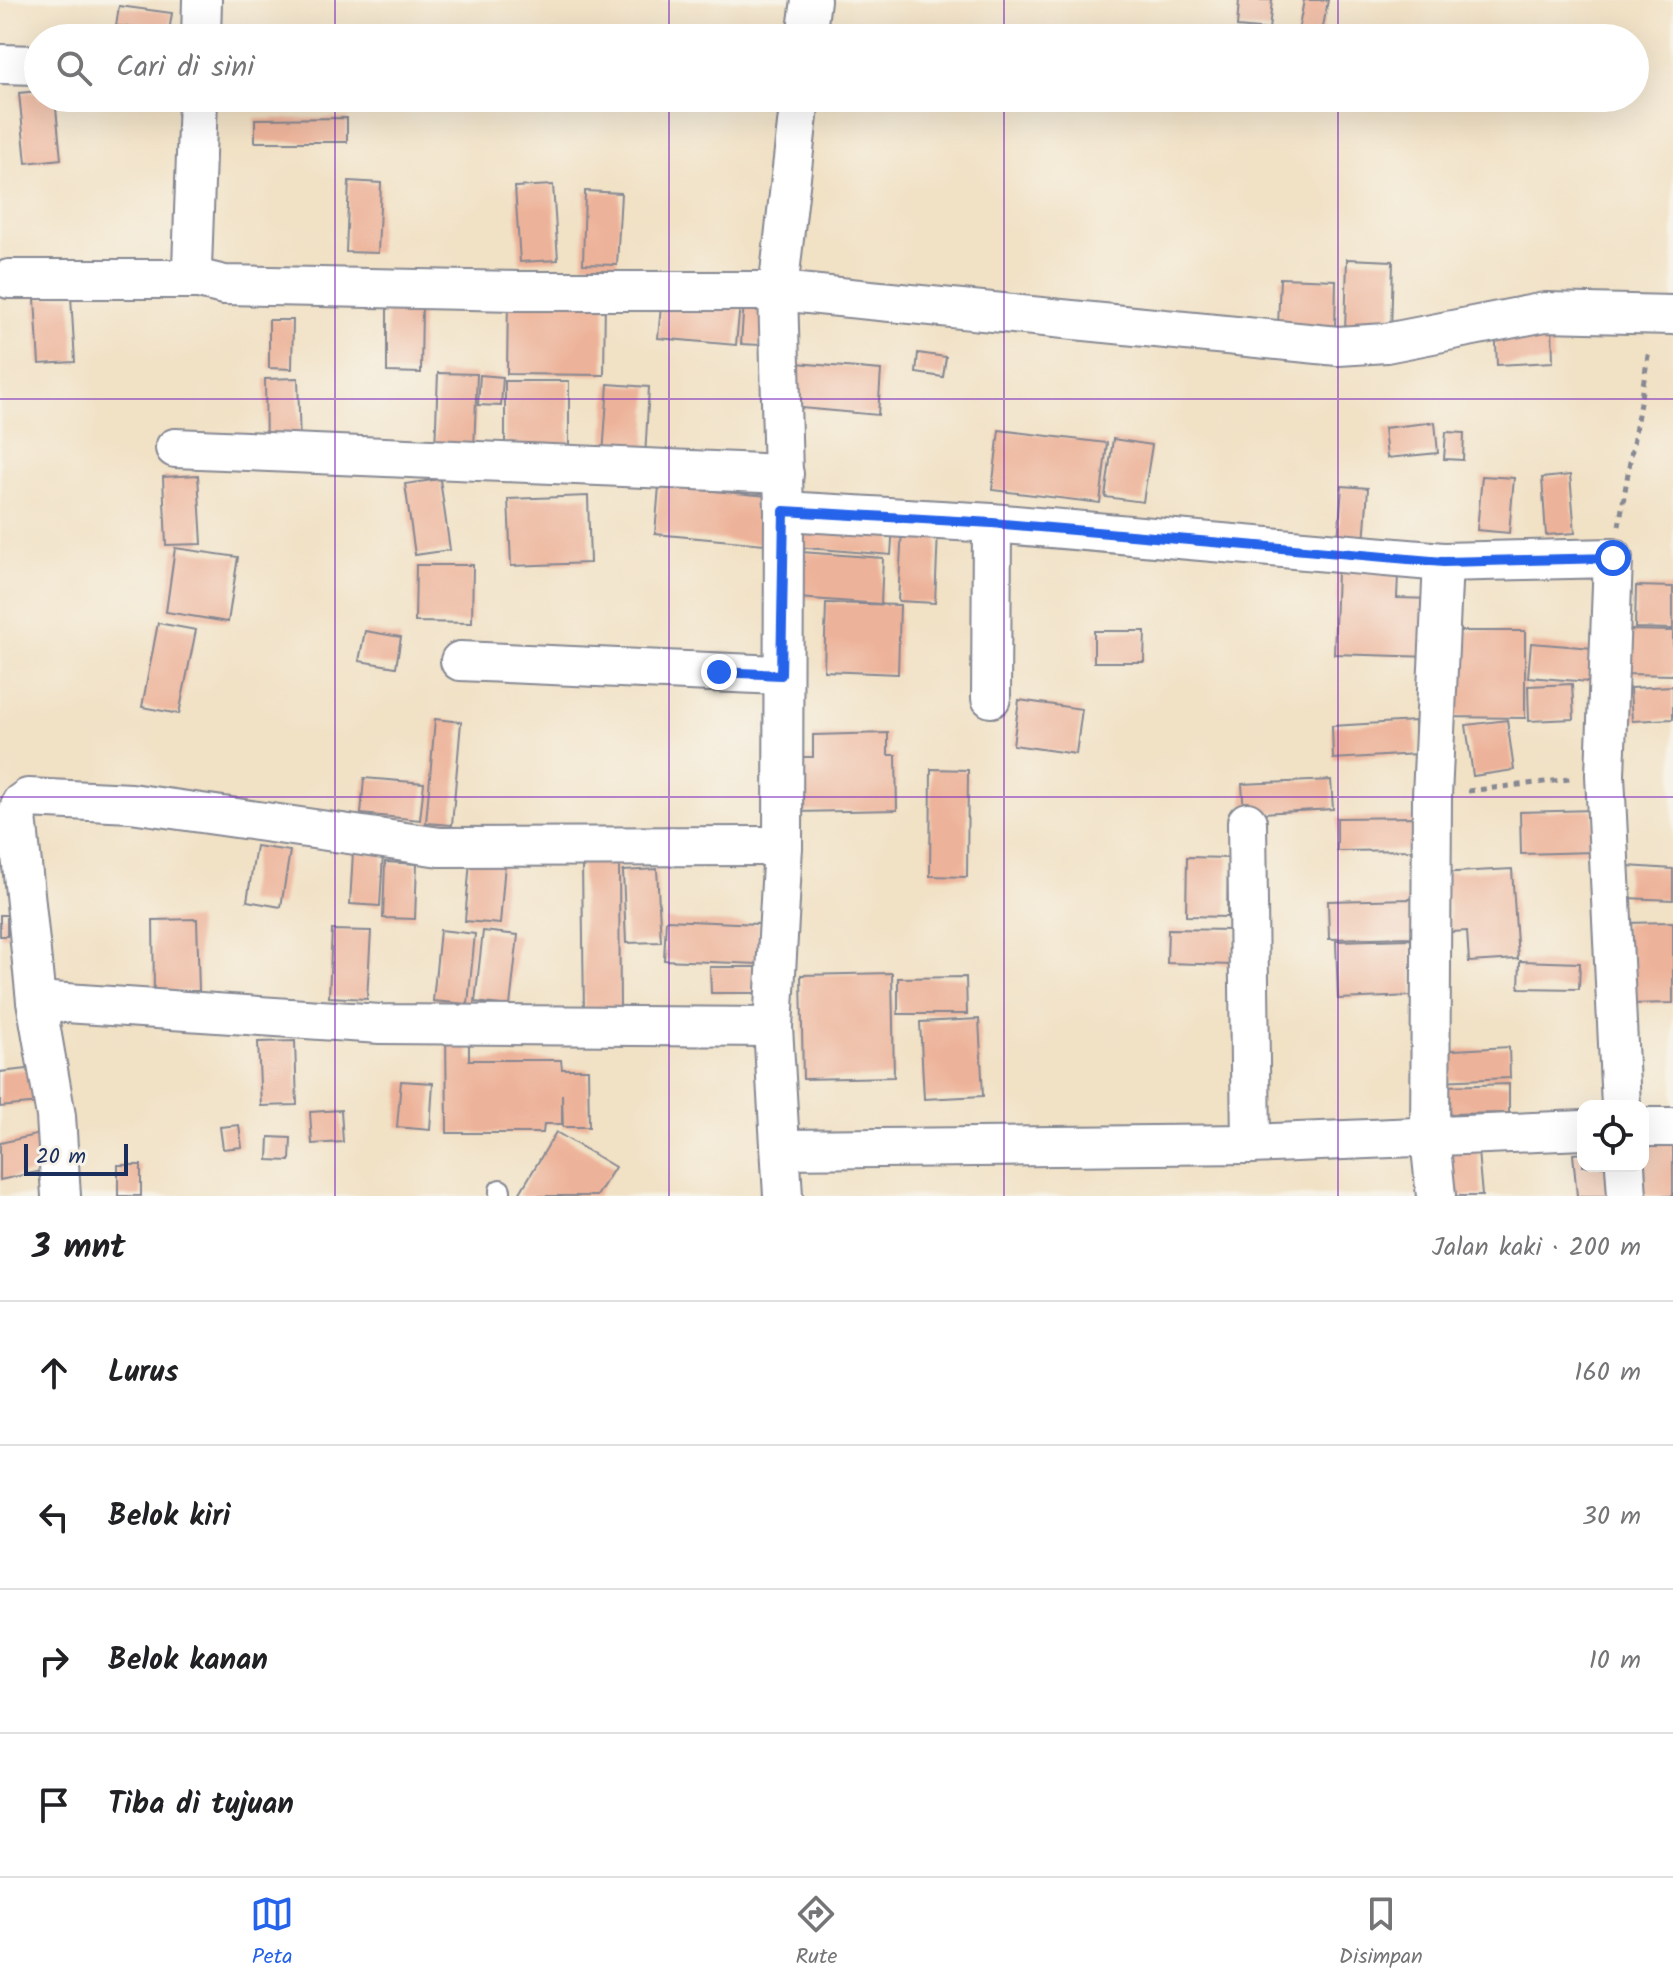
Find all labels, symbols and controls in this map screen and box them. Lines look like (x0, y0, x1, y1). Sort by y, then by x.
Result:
search box (24, 24, 1649, 112)
text: Cari di sini (116, 44, 254, 92)
icon: search (52, 46, 96, 90)
route start (1595, 540, 1631, 576)
route end (701, 654, 737, 690)
map controls (1577, 1100, 1649, 1172)
button: locate (1577, 1100, 1649, 1172)
scale bar (24, 1140, 128, 1176)
text: 20 m (36, 1140, 86, 1175)
text: 3 mnt (32, 1221, 126, 1275)
text: Jalan kaki · 200 m (1432, 1227, 1641, 1269)
text: Lurus (108, 1349, 178, 1397)
icon: ahead (32, 1351, 76, 1395)
text: 160 m (1574, 1352, 1641, 1394)
text: Belok kiri (108, 1493, 231, 1541)
icon: left (32, 1495, 76, 1539)
text: 30 m (1582, 1496, 1641, 1538)
text: Belok kanan (108, 1637, 268, 1685)
icon: right (32, 1639, 76, 1683)
text: 10 m (1589, 1640, 1641, 1682)
text: Tiba di tujuan (108, 1781, 294, 1829)
icon: arrive (32, 1783, 76, 1827)
tab: Peta (250, 1892, 294, 1975)
tab: Rute (794, 1892, 838, 1975)
tab: Disimpan (1339, 1892, 1423, 1975)

